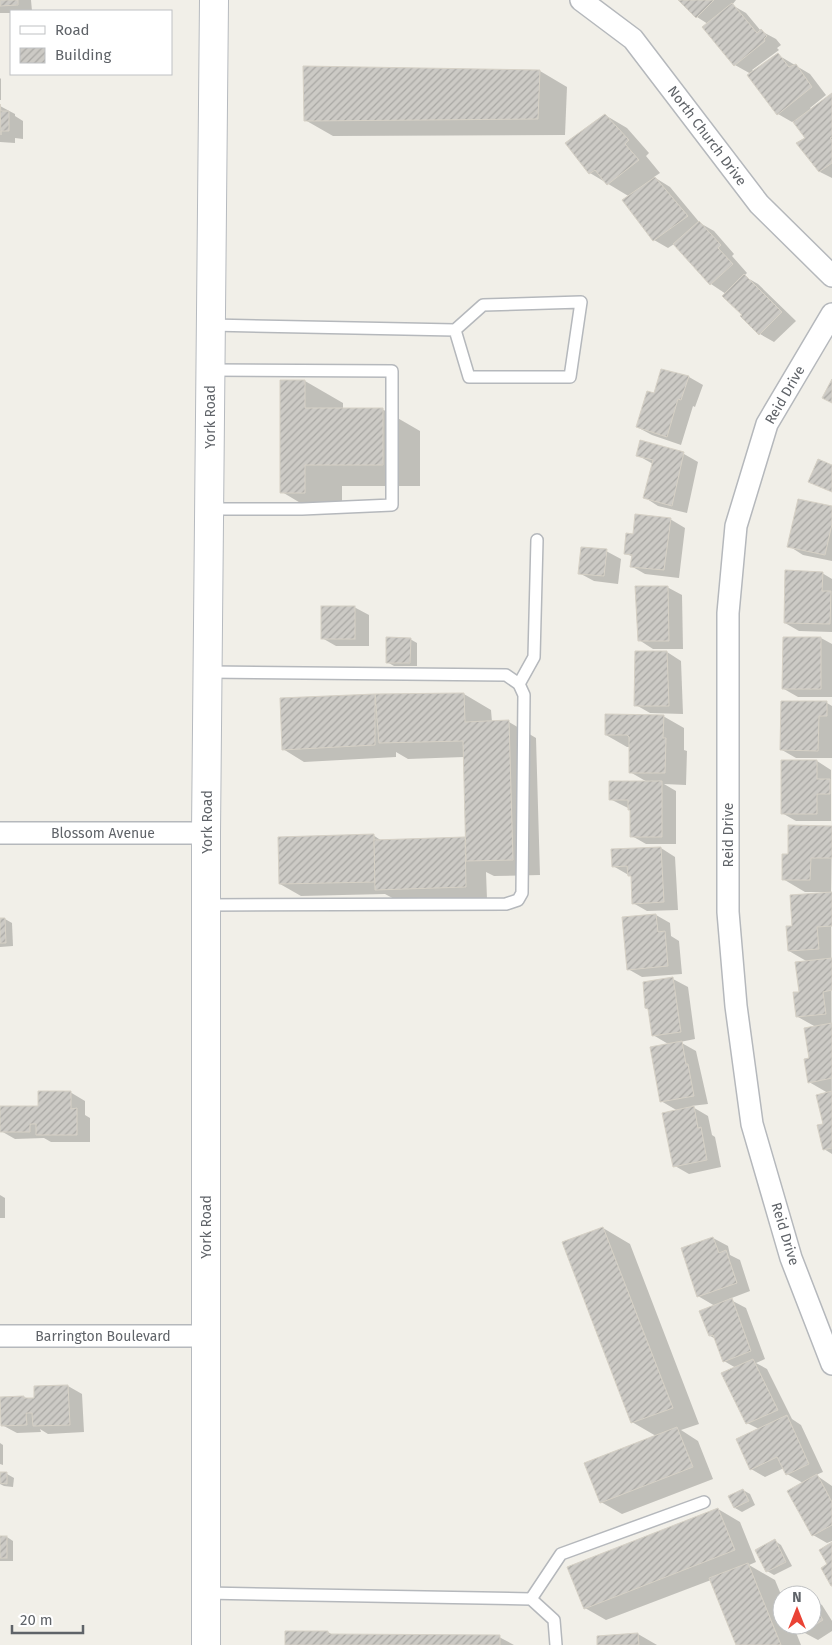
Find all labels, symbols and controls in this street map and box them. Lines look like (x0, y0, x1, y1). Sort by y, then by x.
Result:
legend (10, 10, 172, 75)
text: Road (55, 21, 90, 39)
text: Building (55, 46, 111, 64)
street label: North Church Drive (664, 83, 750, 189)
street label: Reid Drive (761, 363, 809, 427)
street label: York Road (202, 385, 219, 449)
street label: York Road (199, 790, 216, 854)
street label: Reid Drive (720, 803, 737, 867)
street label: Blossom Avenue (51, 825, 155, 842)
street label: York Road (198, 1195, 215, 1259)
street label: Reid Drive (767, 1201, 803, 1267)
street label: Barrington Boulevard (35, 1328, 171, 1345)
north arrow (772, 1585, 822, 1635)
text: N (792, 1589, 802, 1606)
scale bar (12, 1602, 84, 1634)
text: 20 m (20, 1611, 53, 1629)

